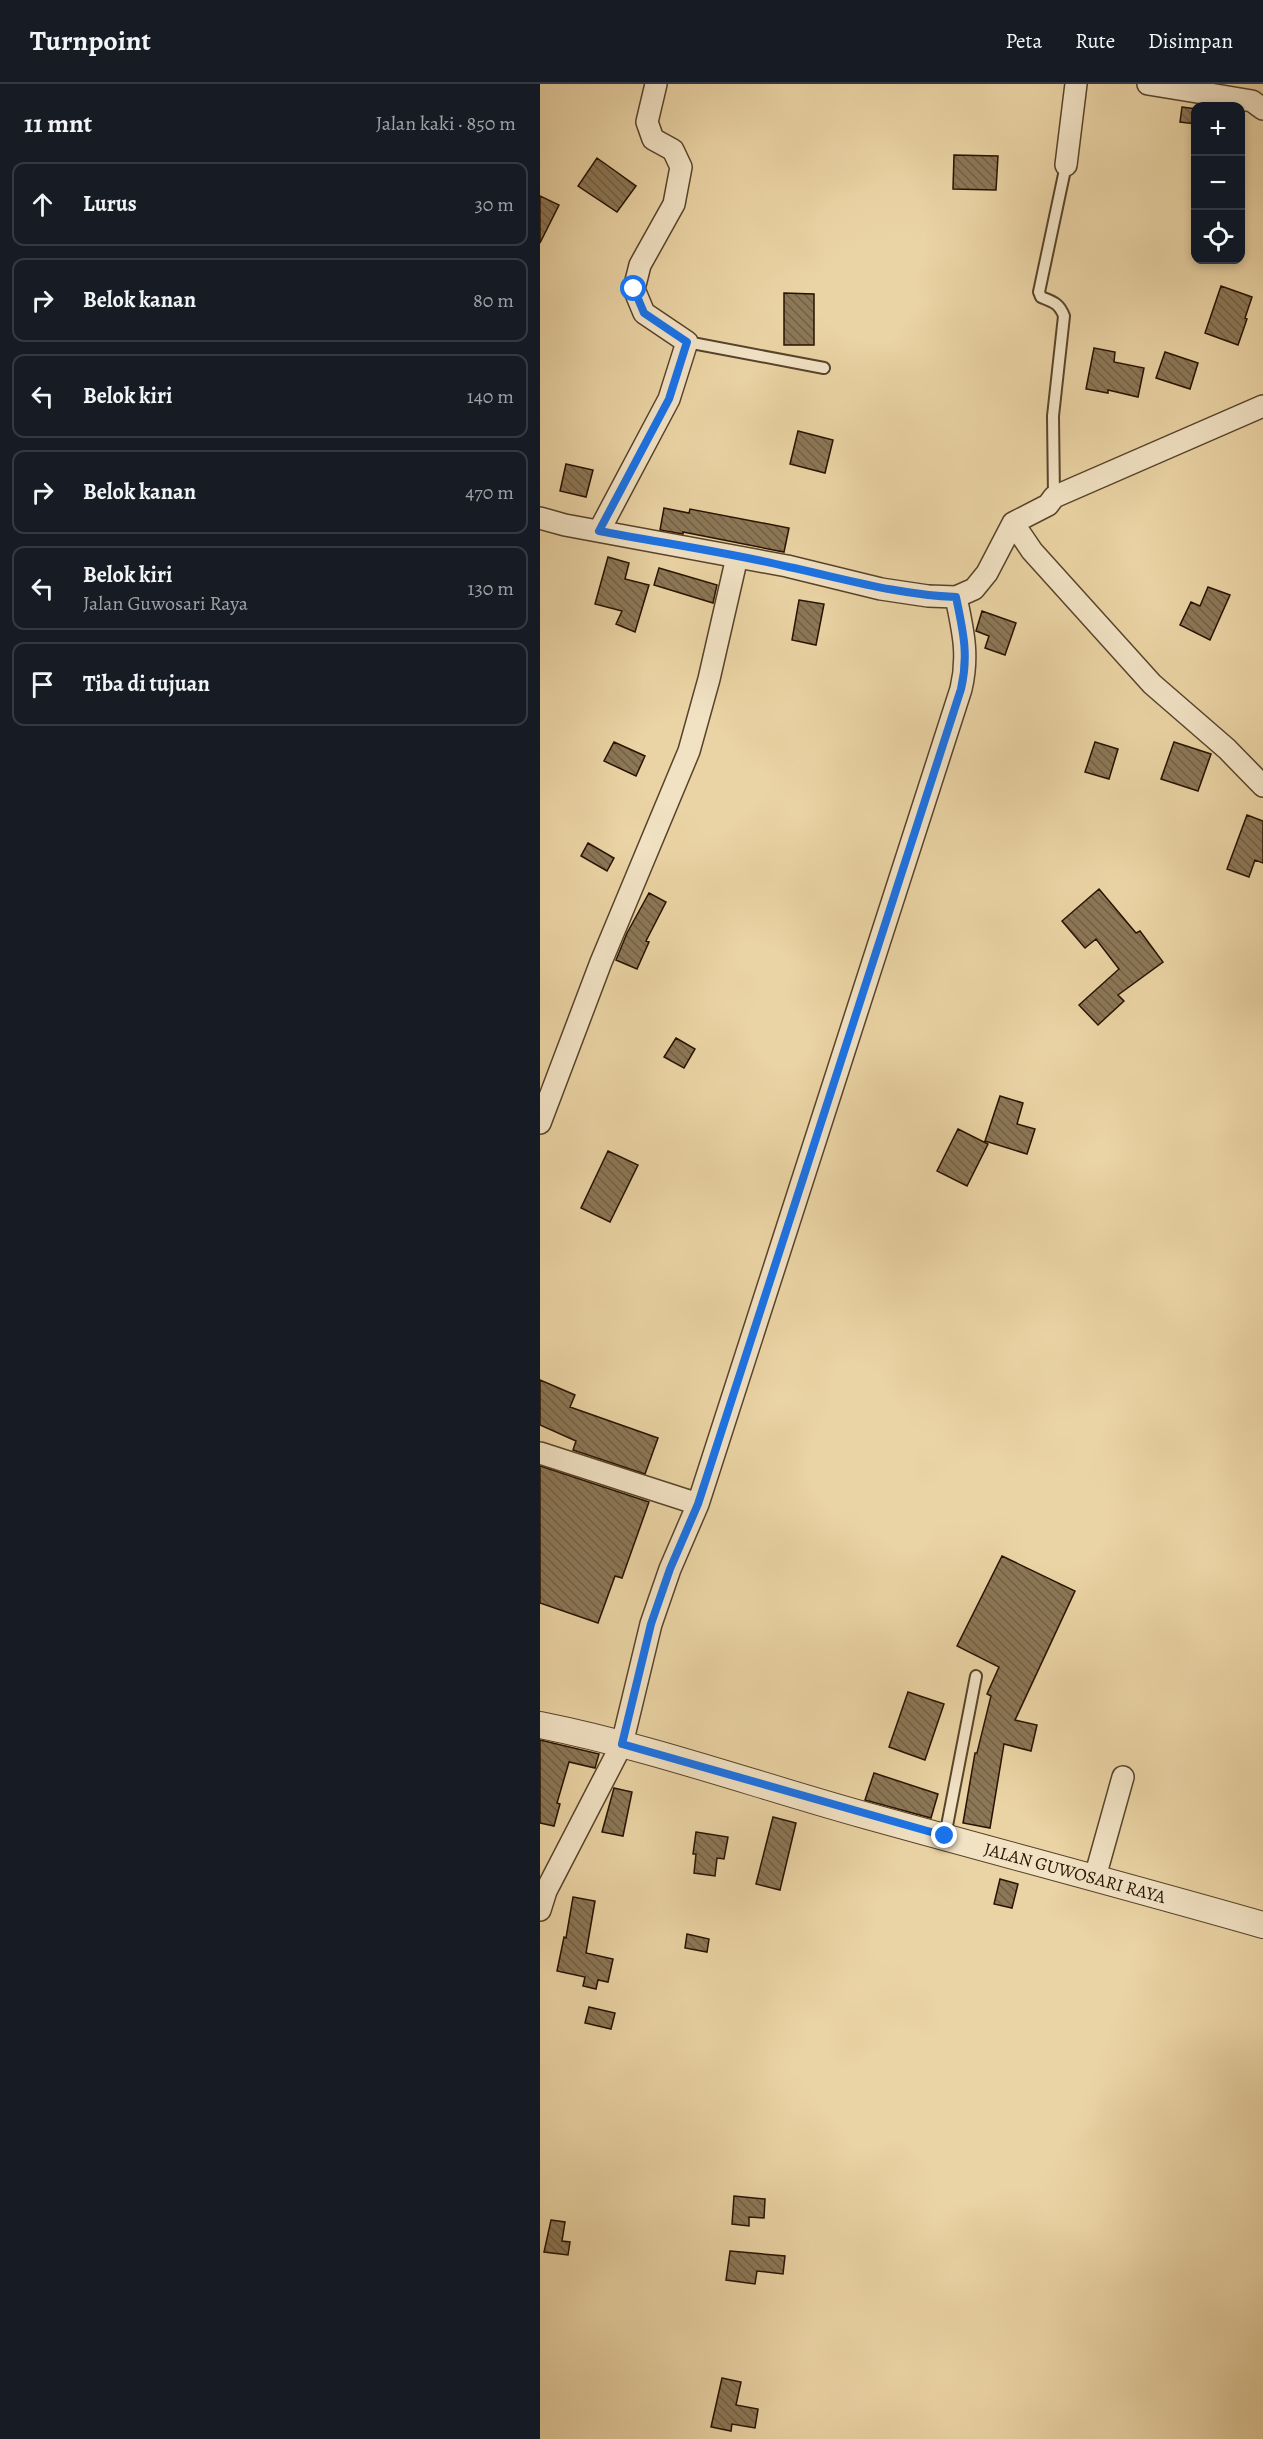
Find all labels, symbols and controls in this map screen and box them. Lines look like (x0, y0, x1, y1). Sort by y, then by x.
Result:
text: Turnpoint (30, 22, 151, 60)
text: Peta (1005, 27, 1042, 55)
text: Rute (1075, 27, 1115, 55)
text: Disimpan (1148, 27, 1233, 55)
map controls (1191, 102, 1245, 264)
button: + (1191, 102, 1245, 156)
text: 11 mnt (24, 106, 92, 141)
text: Jalan kaki · 850 m (376, 110, 516, 137)
button: − (1191, 156, 1245, 210)
icon: ahead (26, 188, 59, 221)
text: Lurus (83, 189, 137, 219)
text: 30 m (474, 191, 514, 218)
button: locate (1191, 210, 1245, 264)
route start (620, 275, 646, 301)
icon: right (26, 284, 59, 317)
text: Belok kanan (83, 285, 196, 315)
text: 80 m (473, 287, 514, 314)
icon: left (26, 380, 59, 413)
text: Belok kiri (83, 381, 172, 411)
text: 140 m (467, 383, 514, 410)
icon: right (26, 476, 59, 509)
text: Belok kanan (83, 477, 196, 507)
text: 470 m (465, 479, 514, 506)
text: Belok kiri (83, 560, 172, 590)
icon: left (26, 572, 59, 605)
text: 130 m (468, 575, 514, 602)
text: Jalan Guwosari Raya (83, 590, 248, 617)
icon: arrive (26, 668, 59, 701)
text: Tiba di tujuan (83, 669, 210, 699)
route end (931, 1822, 957, 1848)
street label: JALAN GUWOSARI RAYA (981, 1837, 1169, 1909)

